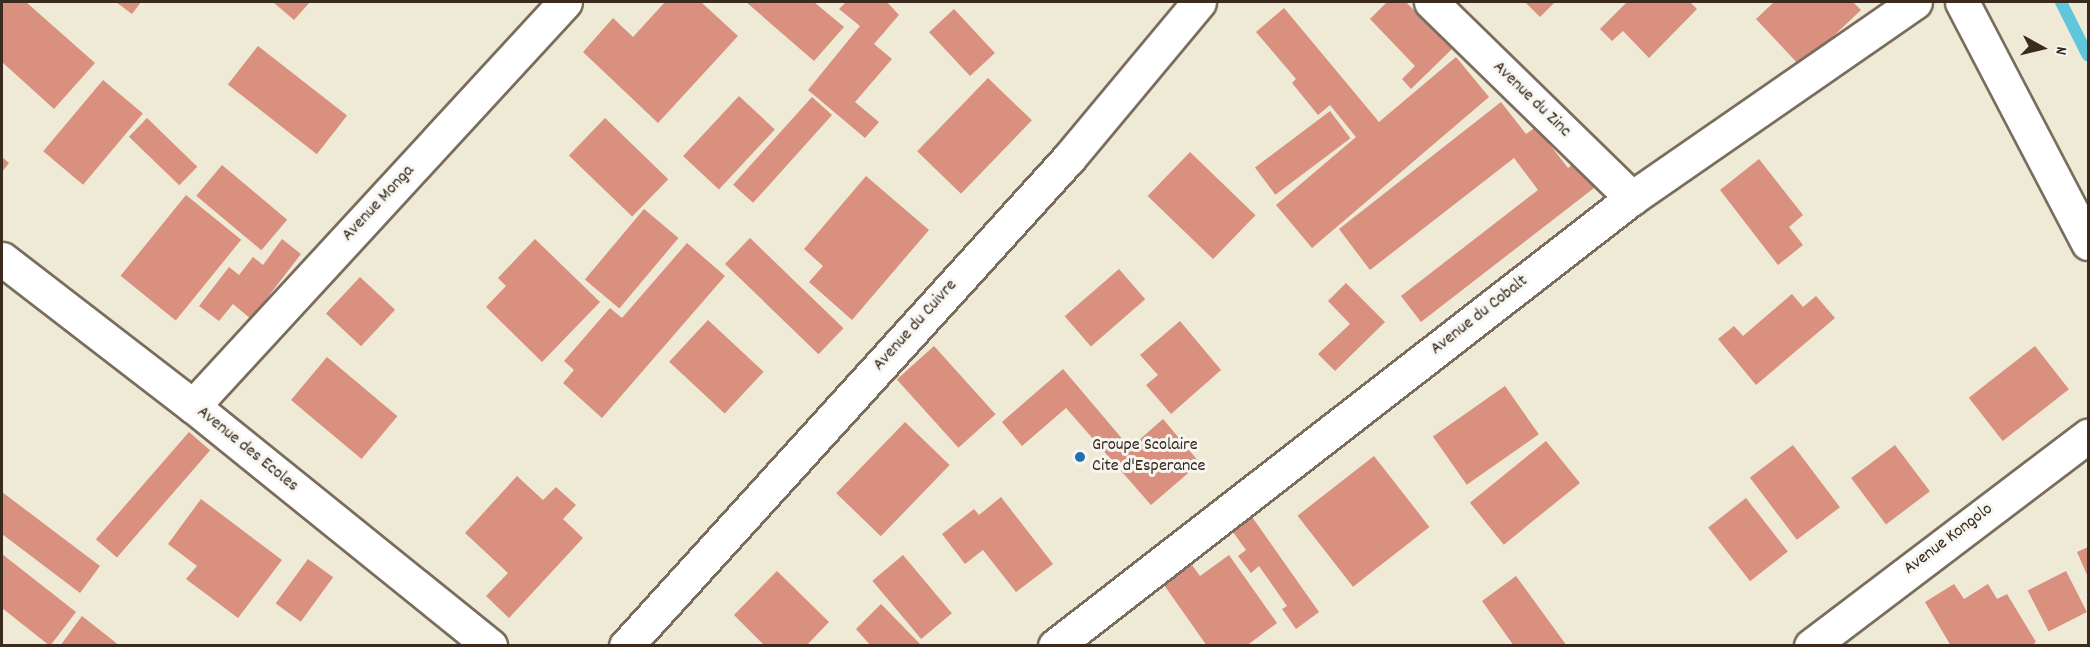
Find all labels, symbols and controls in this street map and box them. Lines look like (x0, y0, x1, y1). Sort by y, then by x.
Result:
north arrow (2012, 18, 2072, 78)
text: N (2048, 45, 2072, 56)
street label: Avenue du Zinc (1487, 57, 1575, 143)
street label: Avenue Monga (338, 161, 420, 247)
street label: Avenue du Cobalt (1427, 271, 1533, 361)
street label: Avenue du Cuivre (869, 276, 963, 376)
street label: Avenue des Ecoles (192, 402, 302, 498)
place label: Groupe Scolaire Cite d'Esperance (1092, 436, 1205, 478)
marker: Groupe Scolaire Cite d'Esperance (1073, 450, 1087, 464)
street label: Avenue Kongolo (1900, 499, 1998, 581)

